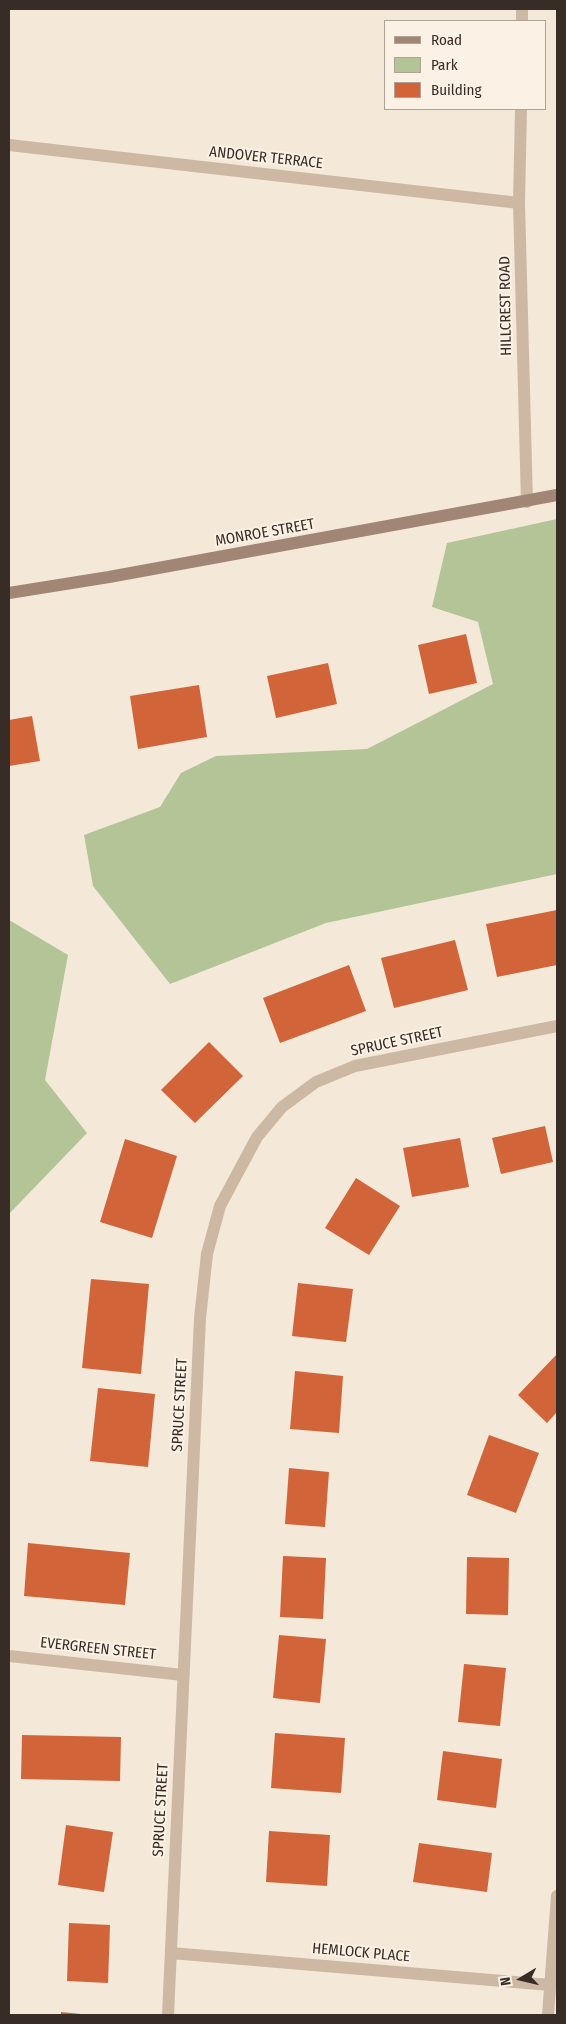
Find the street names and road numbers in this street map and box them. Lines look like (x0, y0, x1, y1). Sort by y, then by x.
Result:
street label: ANDOVER TERRACE (208, 143, 324, 173)
street label: HILLCREST ROAD (496, 256, 516, 356)
street label: MONROE STREET (214, 515, 316, 551)
street label: SPRUCE STREET (349, 1023, 445, 1061)
street label: SPRUCE STREET (169, 1358, 191, 1452)
street label: EVERGREEN STREET (39, 1634, 157, 1664)
street label: SPRUCE STREET (150, 1763, 172, 1857)
street label: HEMLOCK PLACE (311, 1940, 411, 1966)

